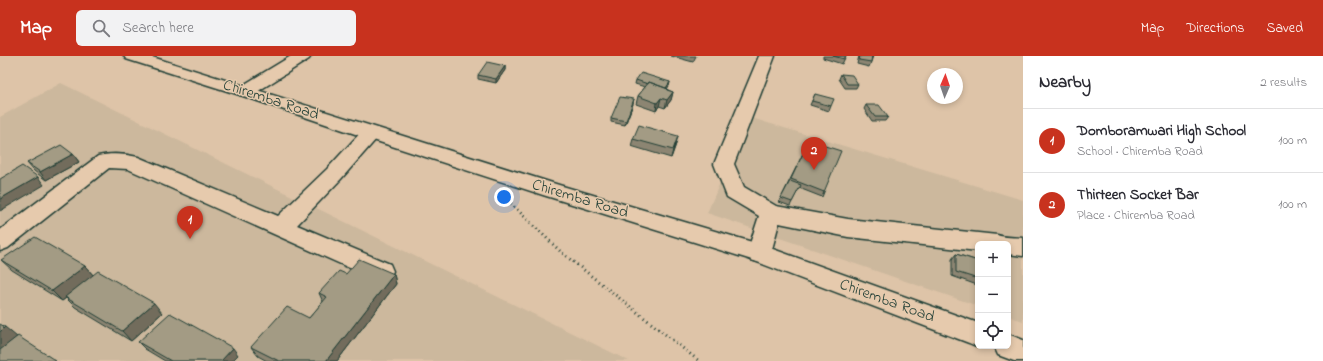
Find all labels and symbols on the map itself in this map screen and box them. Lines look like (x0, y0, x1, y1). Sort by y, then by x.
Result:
north arrow (927, 68, 963, 104)
street label: Chiremba Road (220, 73, 322, 127)
pin: 2 (801, 137, 827, 170)
street label: Chiremba Road (529, 173, 631, 225)
your location (494, 187, 514, 207)
pin: 1 (177, 206, 203, 239)
street label: Chiremba Road (836, 273, 938, 329)

